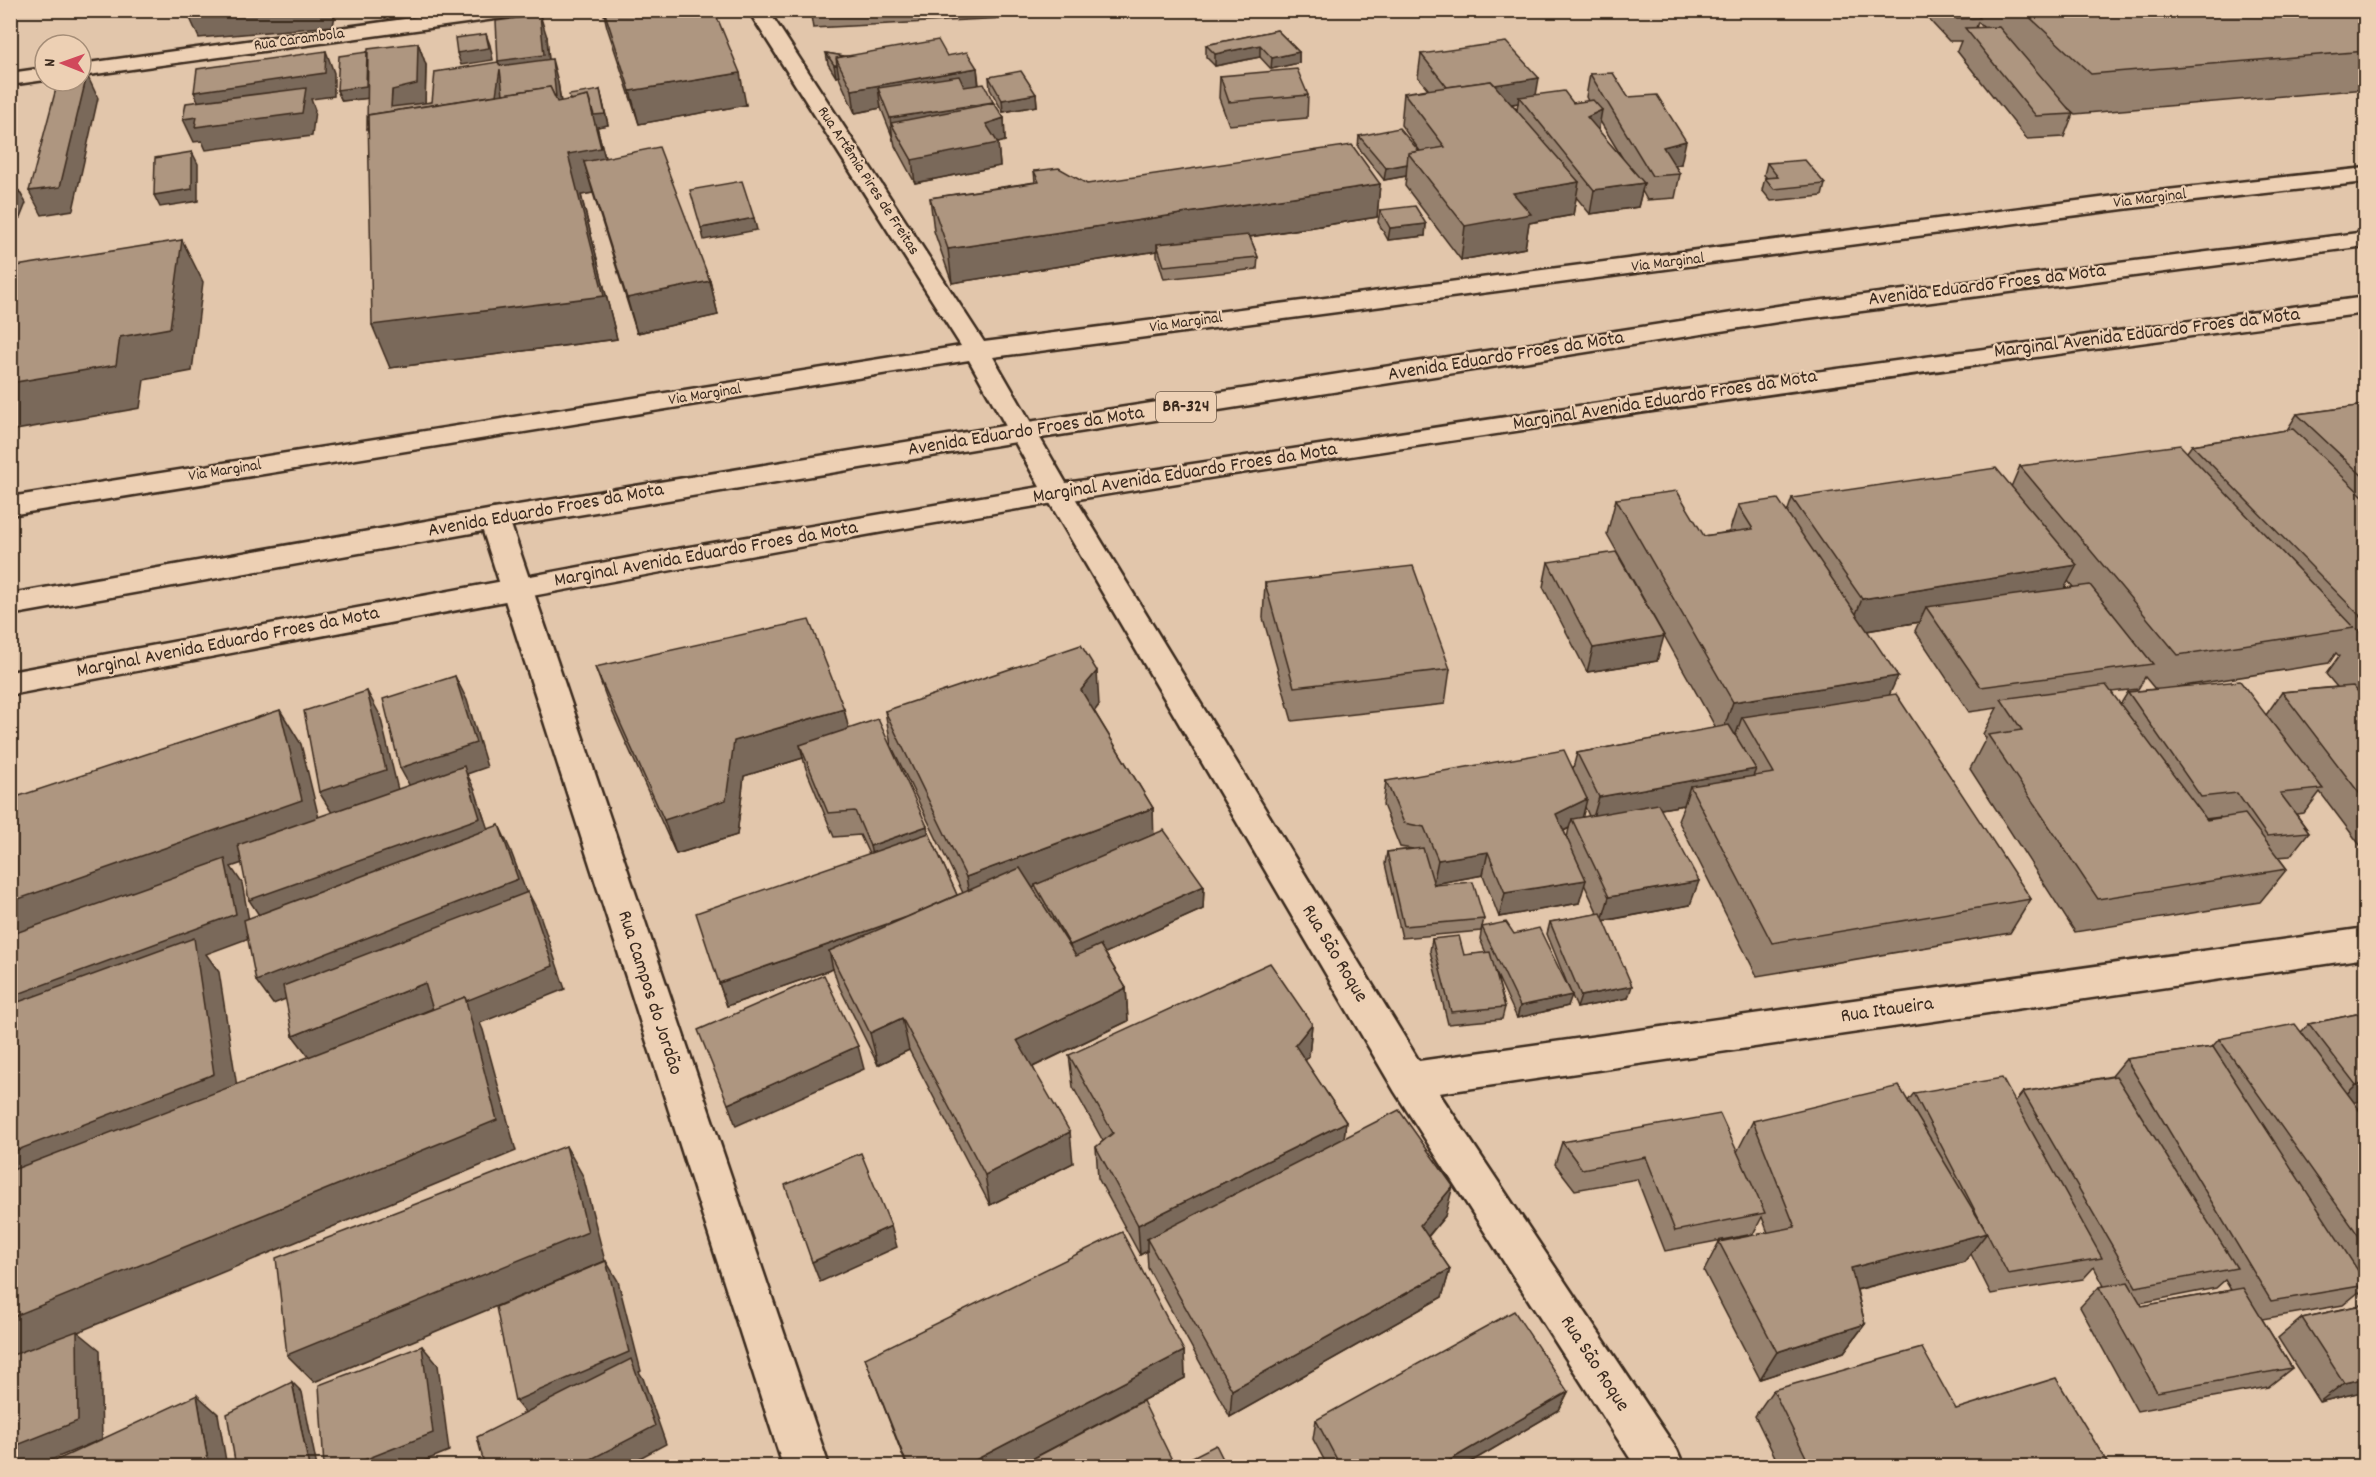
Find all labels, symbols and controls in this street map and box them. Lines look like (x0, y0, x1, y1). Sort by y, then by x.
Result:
street label: Rua Carambola (252, 22, 346, 58)
north arrow (33, 33, 93, 93)
text: N (39, 59, 62, 67)
street label: Rua Artêmia Pires de Freitas (811, 102, 925, 260)
street label: Via Marginal (2112, 183, 2188, 215)
street label: Via Marginal (1630, 247, 1706, 279)
street label: Avenida Eduardo Froes da Mota (1867, 257, 2108, 314)
street label: Marginal Avenida Eduardo Froes da Mota (1993, 301, 2302, 367)
street label: Via Marginal (1148, 306, 1224, 339)
street label: Avenida Eduardo Froes da Mota (1386, 324, 1627, 390)
street label: Marginal Avenida Eduardo Froes da Mota (1511, 363, 1820, 439)
street label: Via Marginal (667, 378, 743, 412)
road number: BR-324 (1156, 392, 1216, 422)
street label: Avenida Eduardo Froes da Mota (906, 399, 1147, 465)
street label: Marginal Avenida Eduardo Froes da Mota (1031, 436, 1340, 512)
street label: Via Marginal (187, 454, 263, 488)
street label: Avenida Eduardo Froes da Mota (426, 476, 667, 546)
street label: Marginal Avenida Eduardo Froes da Mota (552, 514, 861, 596)
street label: Marginal Avenida Eduardo Froes da Mota (74, 600, 382, 686)
street label: Rua São Roque (1294, 900, 1374, 1008)
street label: Rua Campos do Jordão (609, 907, 689, 1079)
street label: Rua Itaueira (1839, 991, 1936, 1031)
street label: Rua São Roque (1552, 1310, 1636, 1418)

